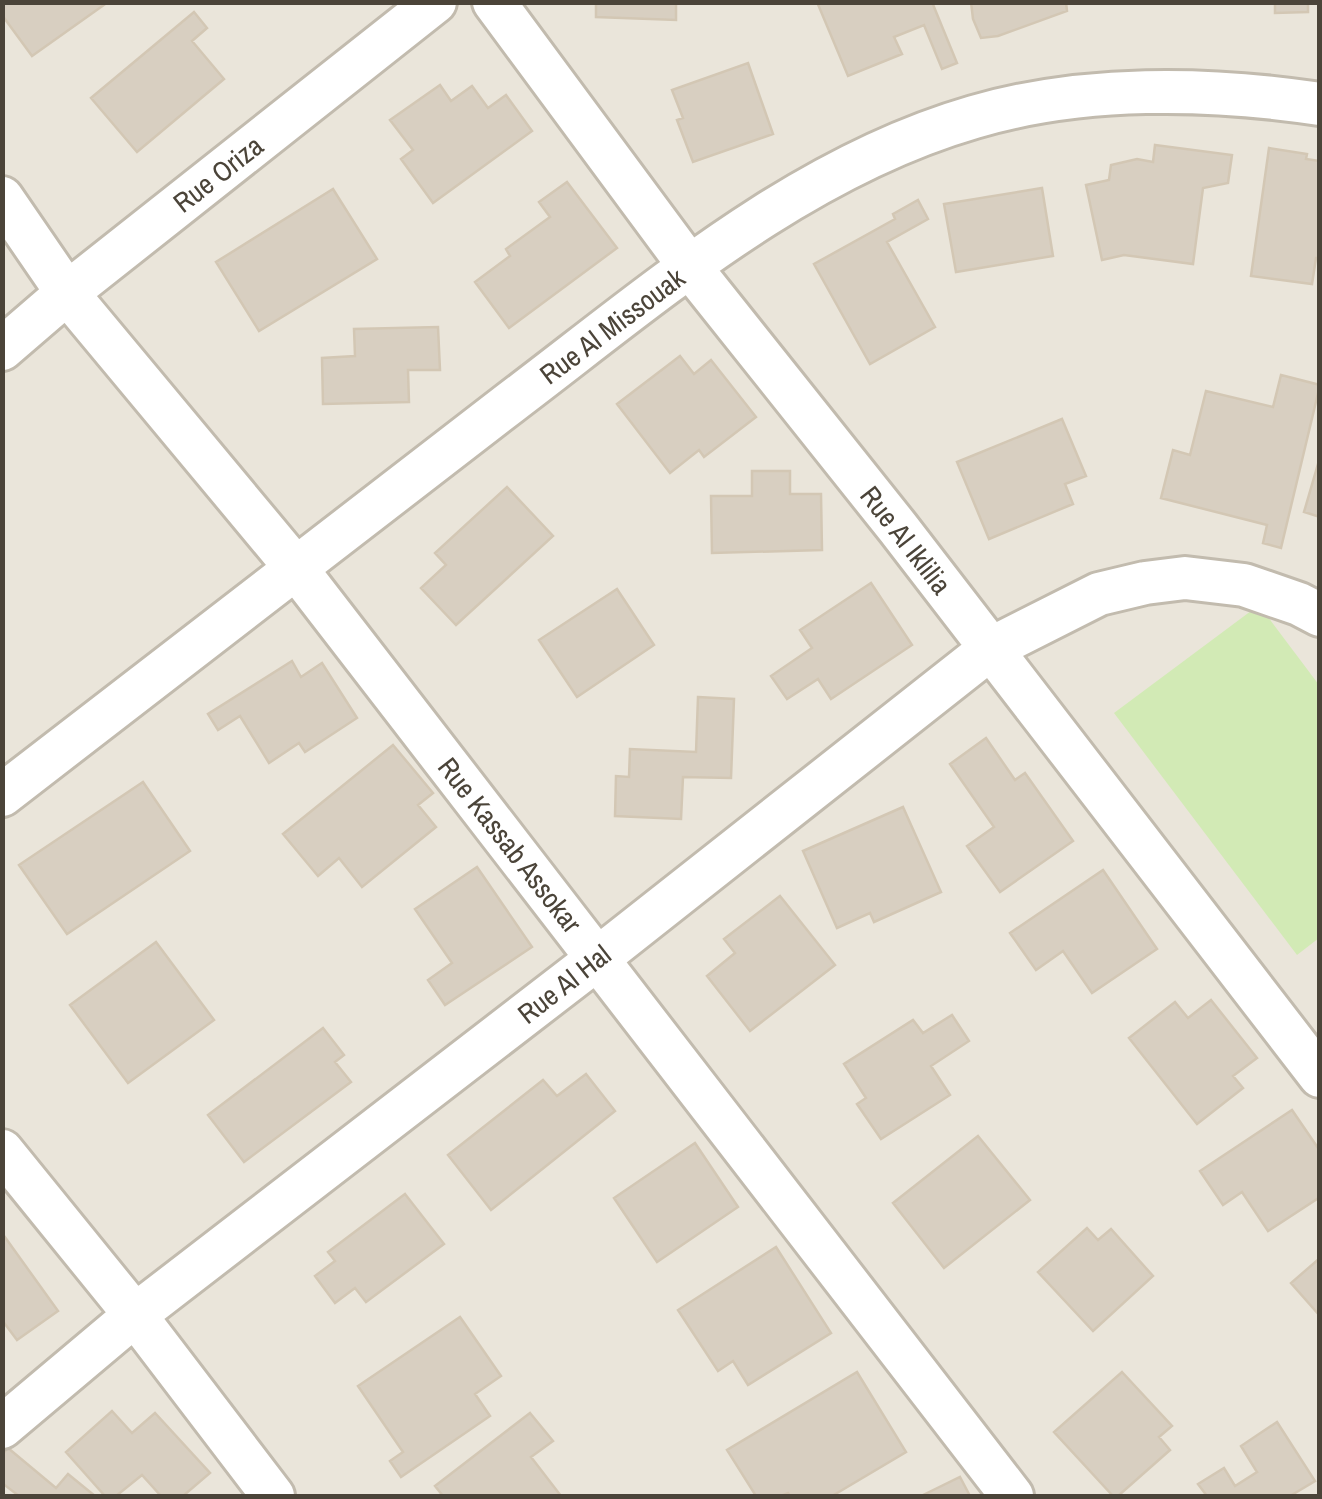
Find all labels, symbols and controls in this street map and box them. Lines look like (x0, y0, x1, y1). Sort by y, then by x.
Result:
street label: Rue Oriza (165, 127, 271, 221)
street label: Rue Al Missouak (532, 259, 693, 393)
street label: Rue Al Iklilia (852, 478, 960, 602)
street label: Rue Kassab Assokar (429, 749, 591, 941)
street label: Rue Al Hal (510, 936, 618, 1032)

